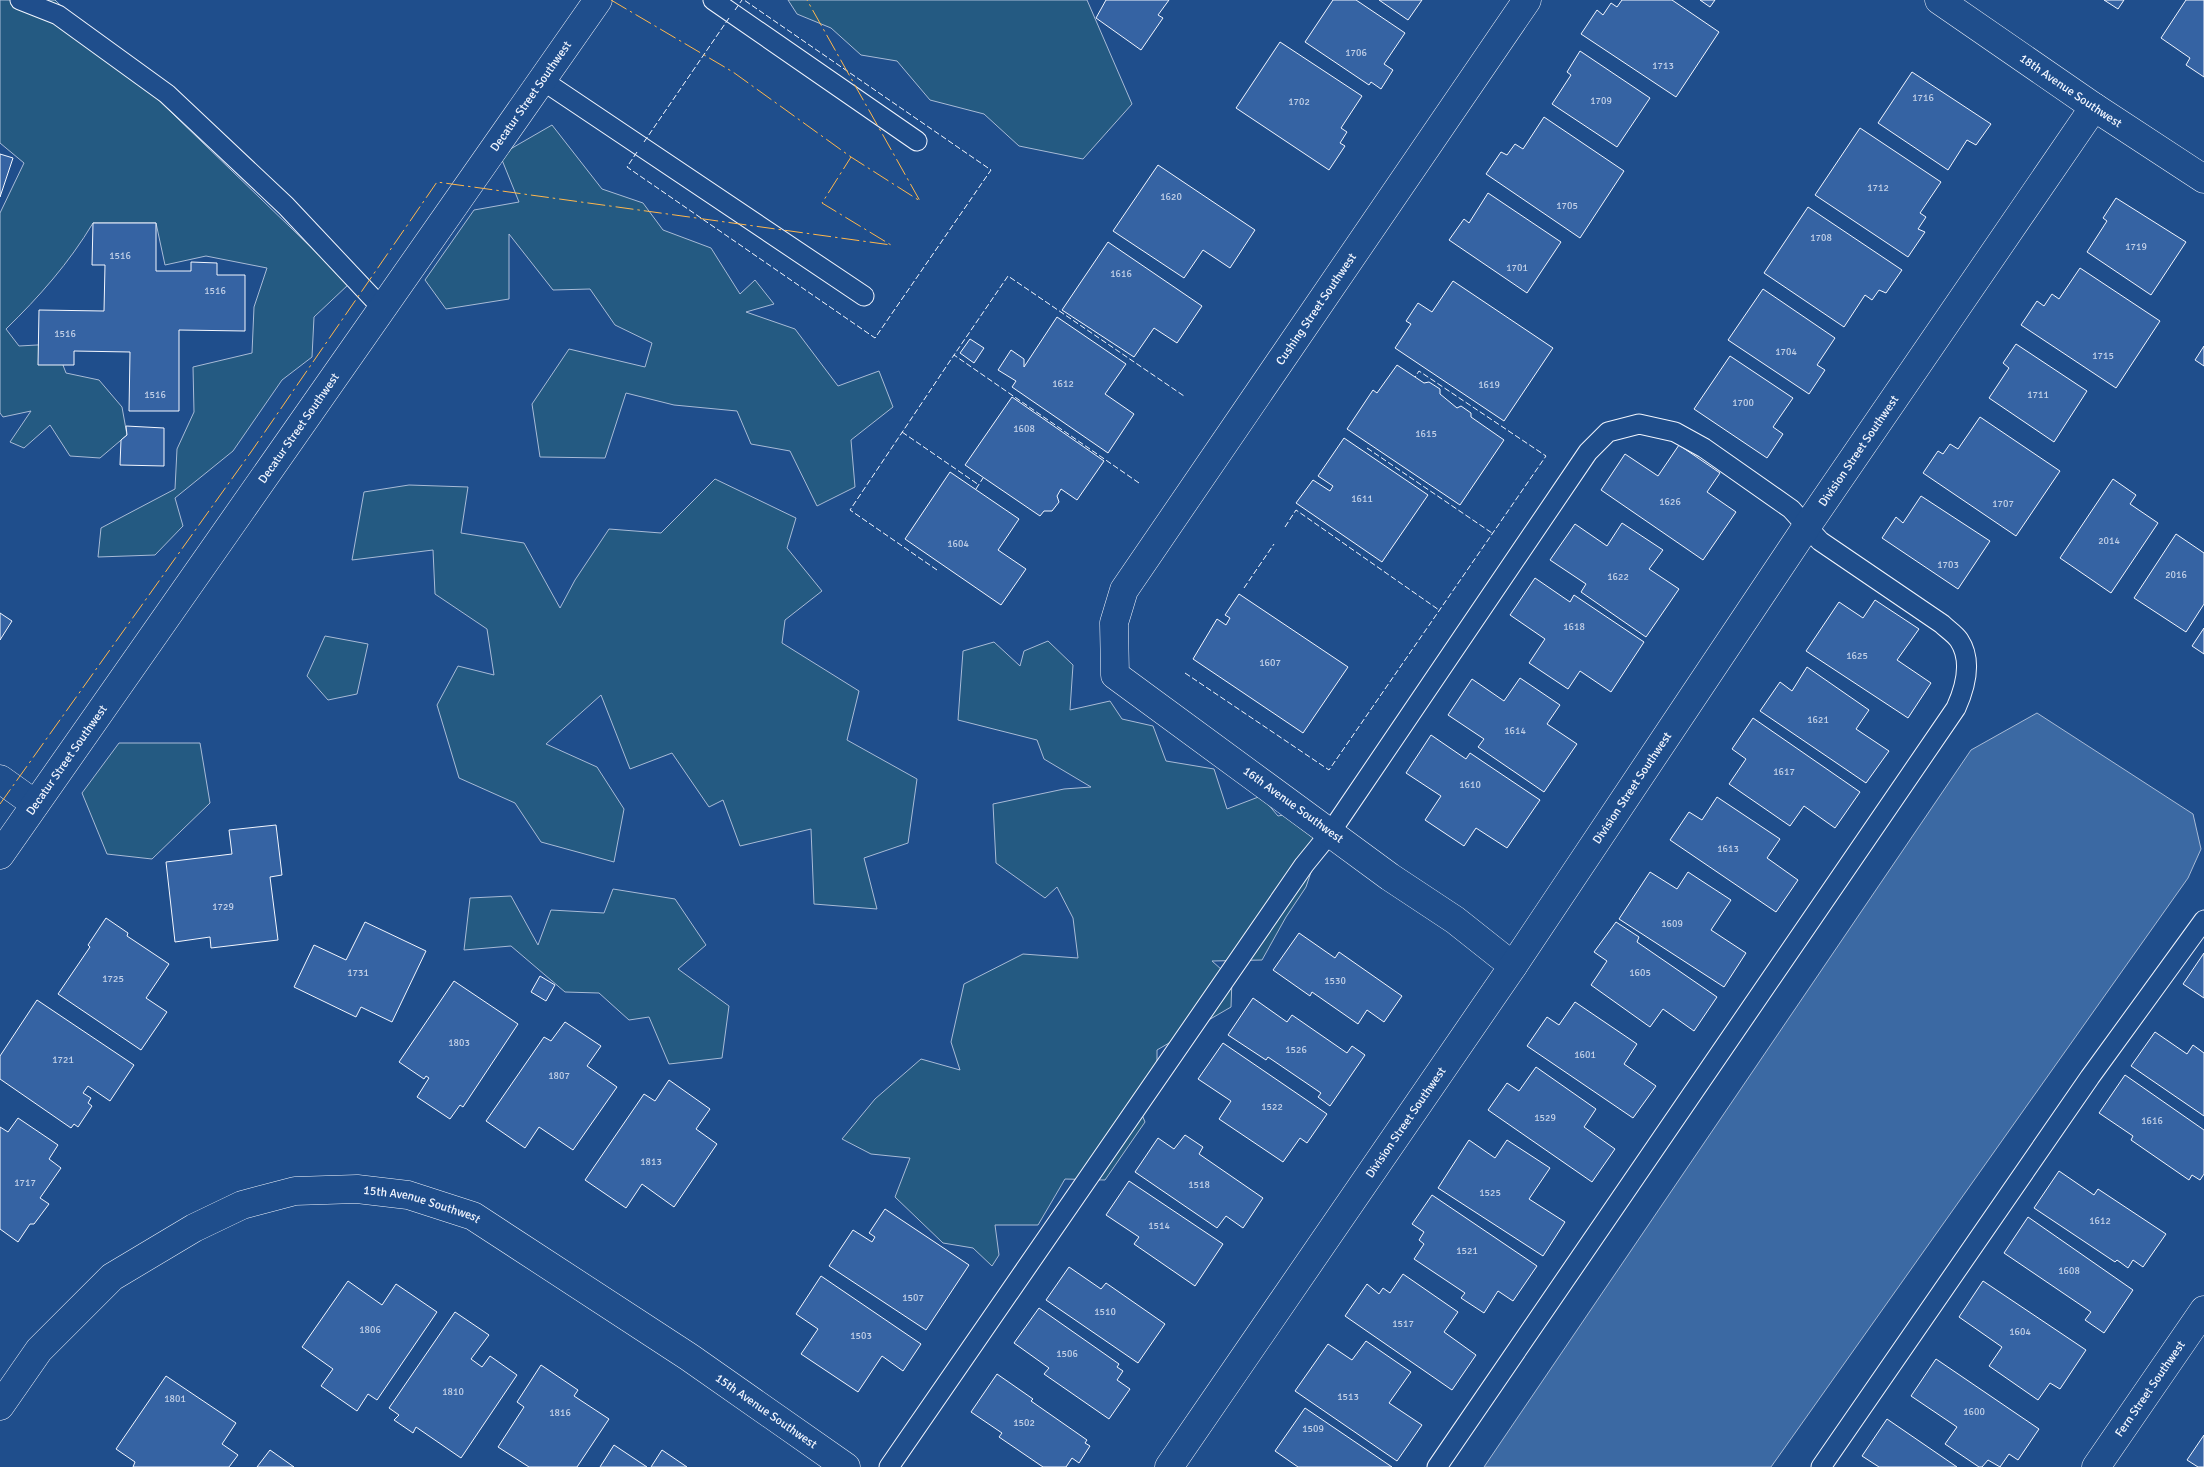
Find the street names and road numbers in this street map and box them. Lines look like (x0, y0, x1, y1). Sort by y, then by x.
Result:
street label: Decatur Street Southwest (487, 38, 574, 154)
street label: 18th Avenue Southwest (2017, 50, 2125, 131)
street label: Cushing Street Southwest (1272, 250, 1359, 368)
street label: Decatur Street Southwest (255, 370, 342, 486)
street label: Division Street Southwest (1815, 392, 1902, 509)
street label: Decatur Street Southwest (23, 702, 110, 818)
street label: Division Street Southwest (1589, 729, 1675, 847)
street label: 16th Avenue Southwest (1240, 764, 1346, 846)
street label: Division Street Southwest (1362, 1064, 1449, 1181)
street label: 15th Avenue Southwest (363, 1182, 483, 1226)
street label: Fern Street Southwest (2111, 1338, 2188, 1440)
street label: 15th Avenue Southwest (713, 1370, 820, 1452)

